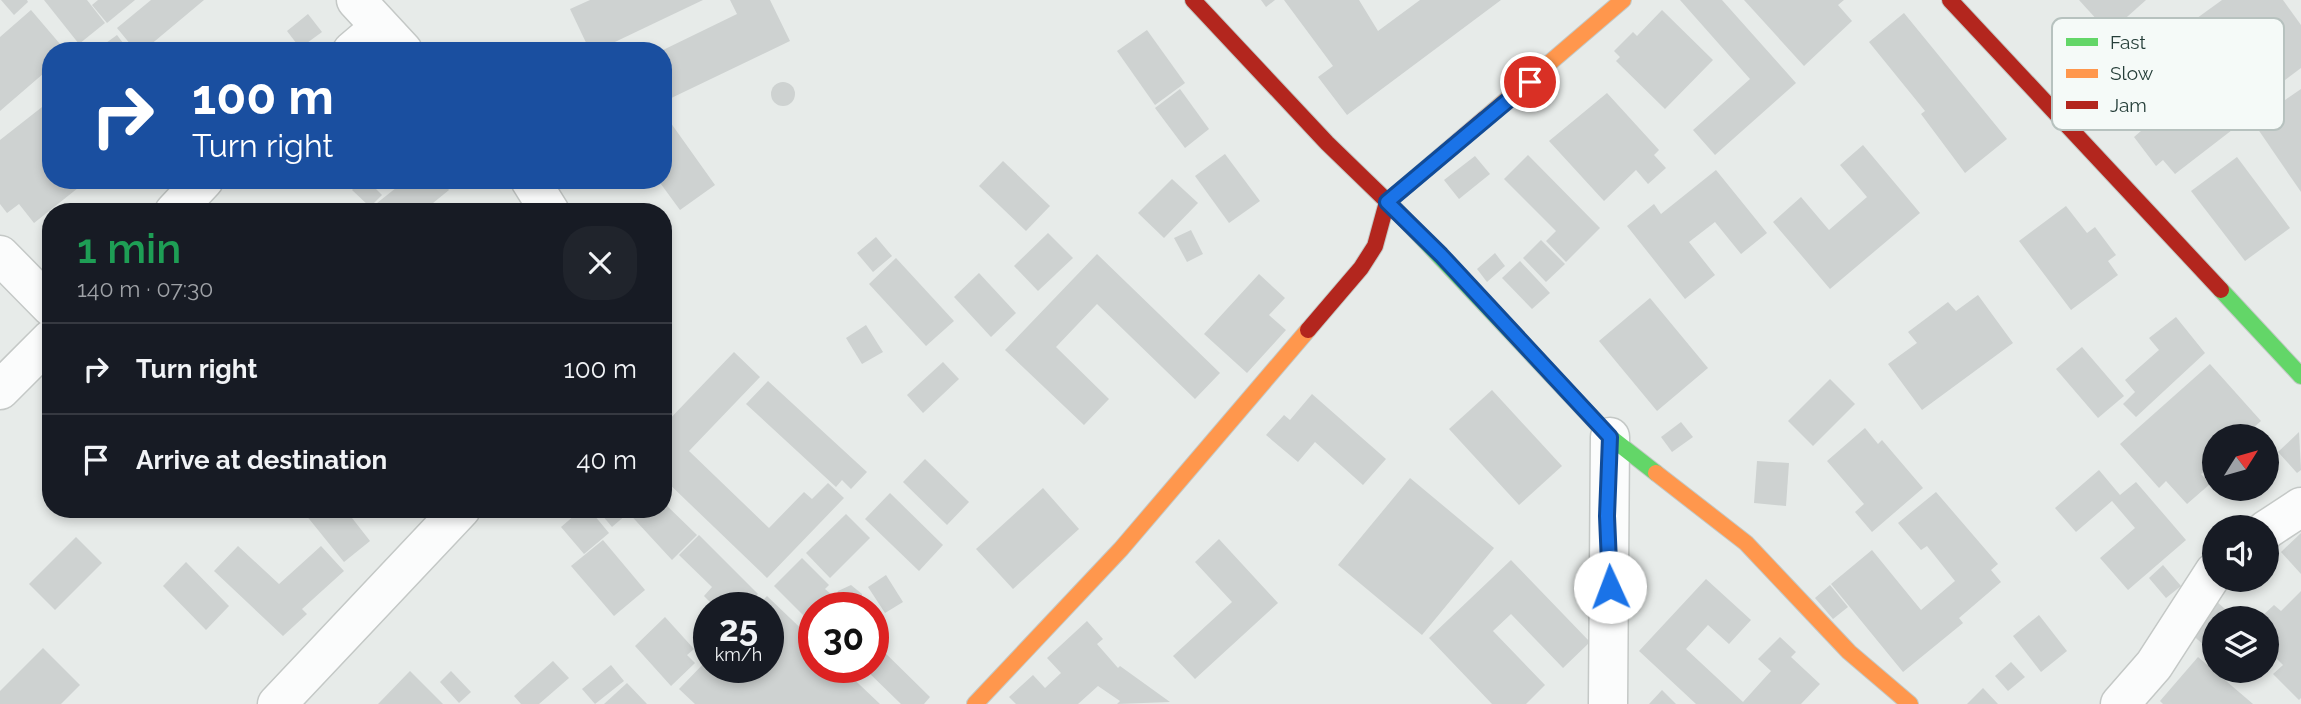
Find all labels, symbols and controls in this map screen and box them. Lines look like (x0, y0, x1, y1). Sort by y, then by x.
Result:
legend (2052, 18, 2284, 130)
text: Fast (2110, 31, 2146, 53)
pin (1500, 52, 1560, 112)
text: Slow (2110, 62, 2154, 84)
icon: arrive (1511, 63, 1549, 101)
text: 100 m (192, 68, 334, 125)
icon: right (77, 70, 168, 161)
text: Jam (2110, 94, 2147, 116)
text: Turn right (192, 127, 333, 164)
text: 1 min (77, 224, 181, 273)
button: close (563, 226, 637, 300)
text: 140 m · 07:30 (77, 275, 213, 302)
icon: right (77, 350, 115, 388)
text: Turn right (136, 354, 257, 384)
text: 100 m (564, 354, 637, 384)
north arrow (2202, 424, 2278, 500)
map controls (2202, 424, 2279, 683)
icon: arrive (77, 441, 115, 479)
text: Arrive at destination (136, 445, 387, 475)
text: 40 m (576, 445, 637, 475)
button: sound (2202, 515, 2279, 592)
position arrow (1573, 550, 1647, 624)
speed limit sign: 30 (798, 592, 889, 683)
button: layers (2202, 606, 2279, 683)
text: 25 (719, 608, 758, 649)
text: km/h (715, 644, 762, 665)

